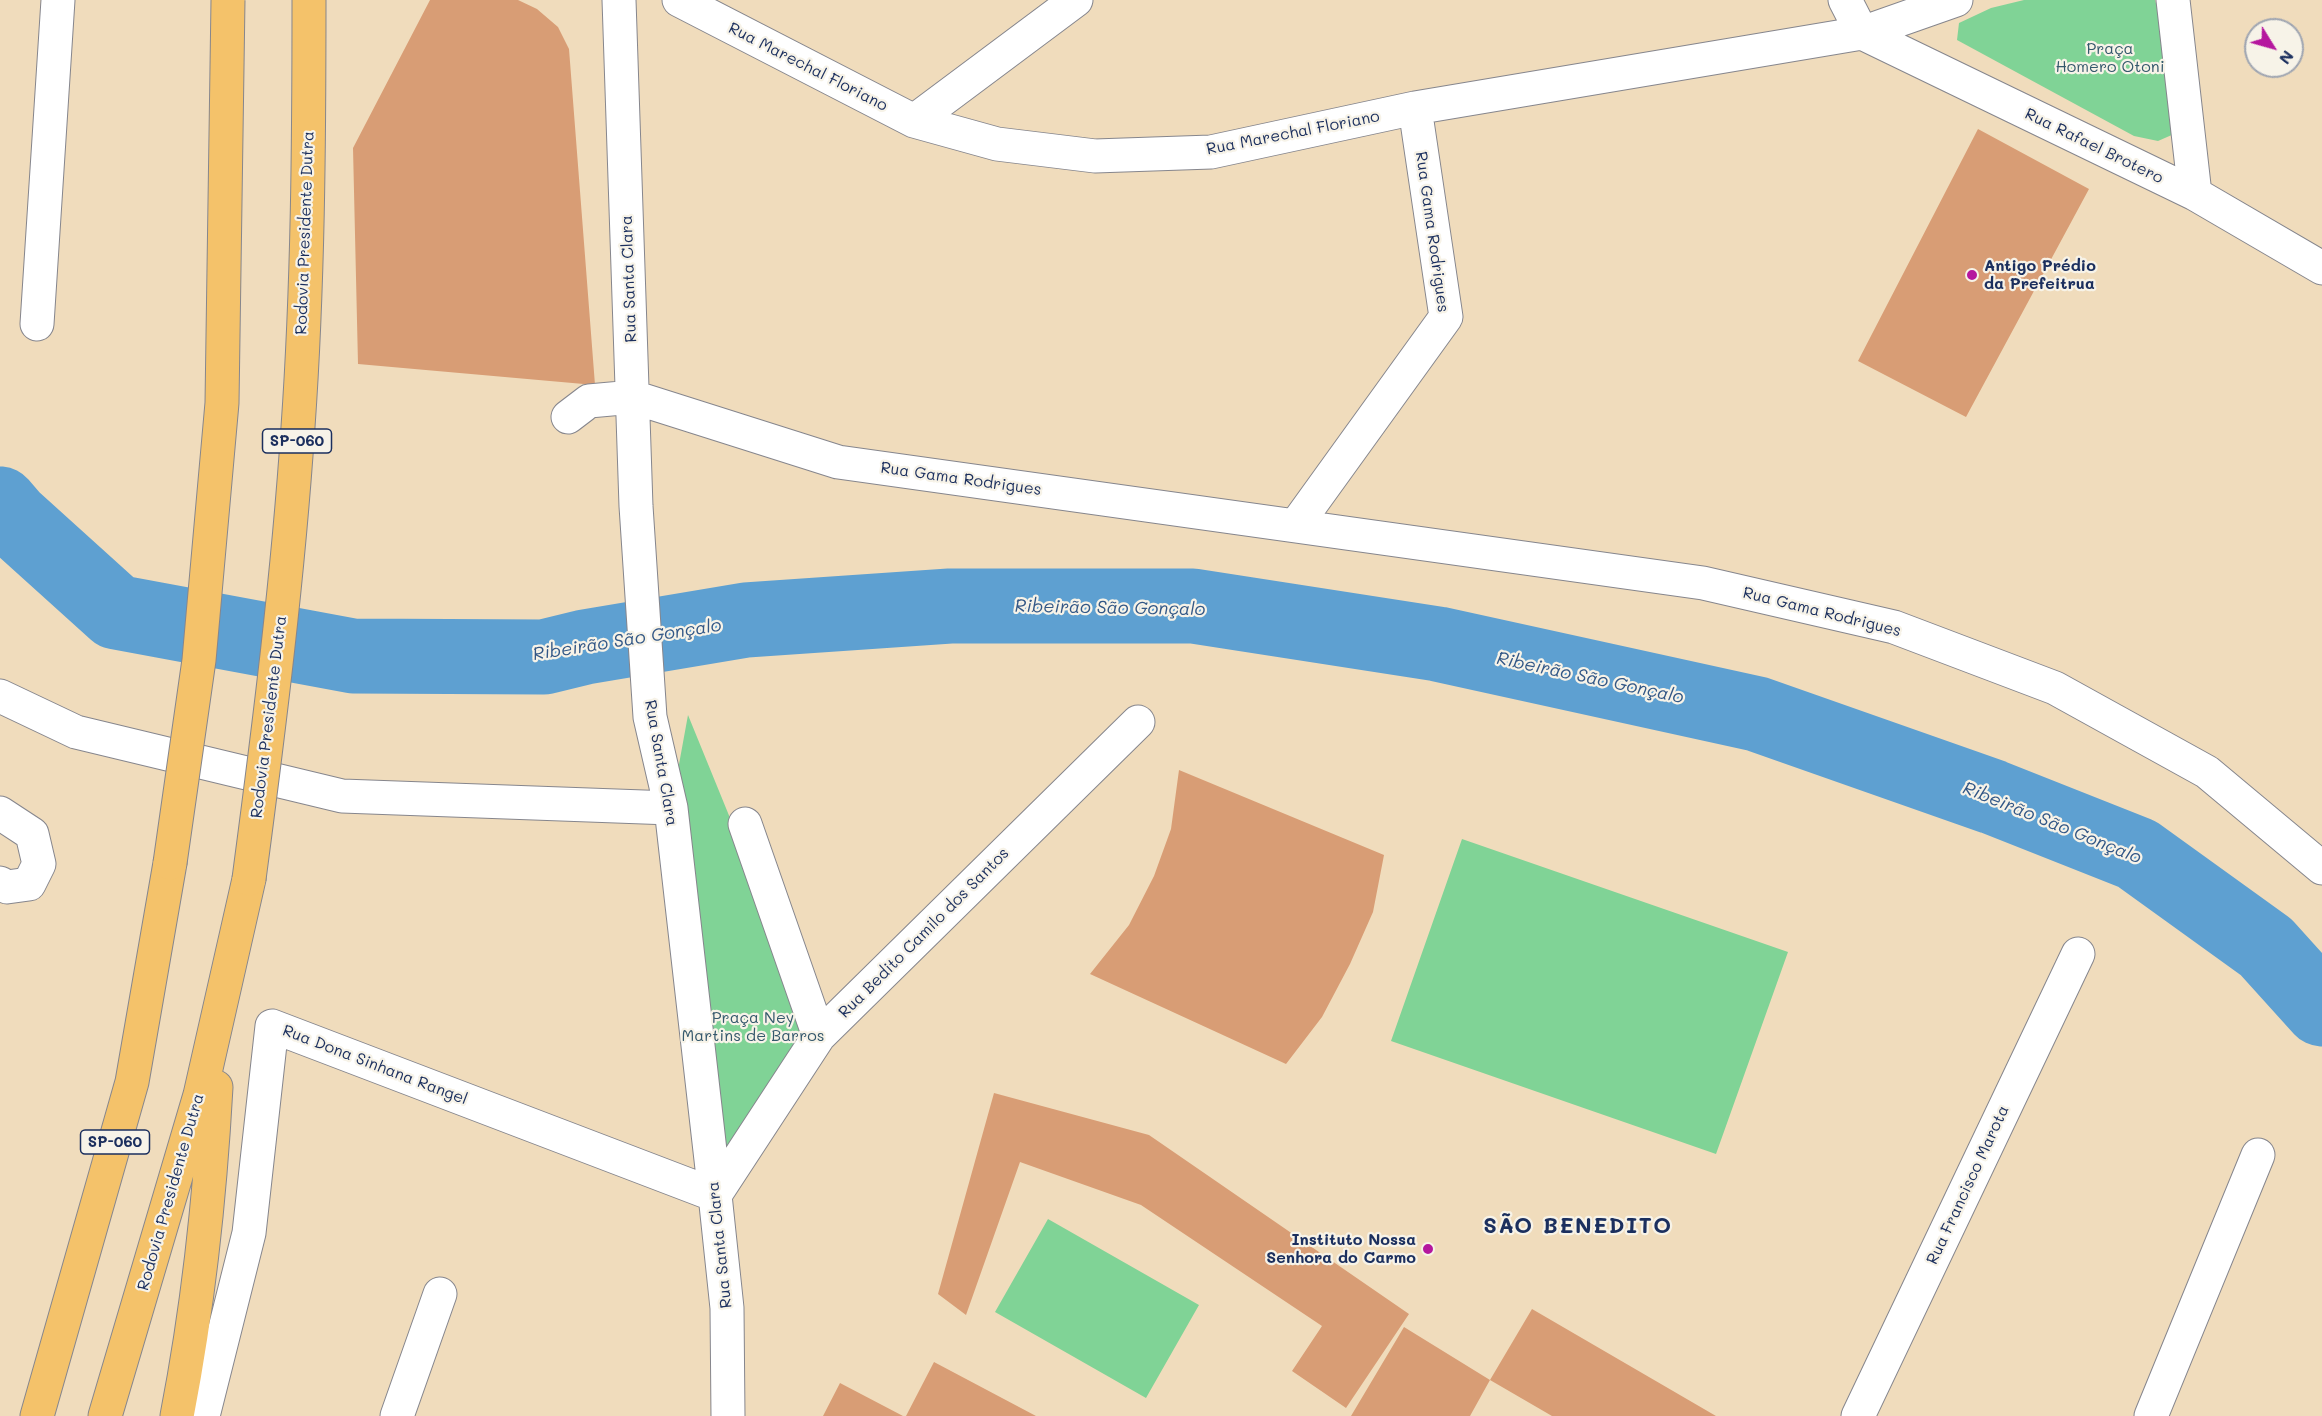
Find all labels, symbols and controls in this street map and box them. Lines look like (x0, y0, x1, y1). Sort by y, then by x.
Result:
street label: Rua Marechal Floriano (725, 18, 891, 116)
north arrow (2244, 18, 2304, 78)
park label: Praça Homero Otoni (2055, 39, 2165, 77)
text: N (2275, 47, 2299, 69)
street label: Rua Rafael Brotero (2022, 104, 2166, 188)
street label: Rua Marechal Floriano (1205, 107, 1381, 159)
street label: Rodovia Presidente Dutra (292, 131, 318, 335)
street label: Rua Gama Rodrigues (1411, 150, 1453, 314)
street label: Rua Santa Clara (617, 215, 641, 343)
place label: Antigo Prédio da Prefeitrua (1984, 256, 2096, 294)
marker: Antigo Prédio da Prefeitrua (1965, 268, 1979, 282)
road number: SP-060 (262, 429, 332, 453)
street label: Rua Gama Rodrigues (879, 458, 1043, 500)
street label: Rua Gama Rodrigues (1741, 583, 1903, 641)
water label: Ribeirão São Gonçalo (1015, 596, 1205, 620)
water label: Ribeirão São Gonçalo (531, 614, 723, 666)
street label: Rodovia Presidente Dutra (247, 615, 291, 819)
water label: Ribeirão São Gonçalo (1495, 648, 1685, 708)
street label: Rua Santa Clara (640, 699, 682, 827)
water label: Ribeirão São Gonçalo (1960, 777, 2144, 869)
street label: Rua Bedito Camilo dos Santos (835, 844, 1013, 1022)
park label: Praça Ney Martins de Barros (682, 1008, 824, 1046)
street label: Rua Dona Sinhana Rangel (280, 1021, 470, 1109)
street label: Rodovia Presidente Dutra (134, 1091, 208, 1293)
street label: Rua Francisco Marota (1923, 1102, 2013, 1268)
road number: SP-060 (80, 1130, 150, 1154)
street label: Rua Santa Clara (704, 1181, 736, 1309)
district label: SÃO BENEDITO (1483, 1213, 1673, 1239)
place label: Instituto Nossa Senhora do Carmo (1266, 1230, 1416, 1268)
marker: Instituto Nossa Senhora do Carmo (1421, 1242, 1435, 1256)

